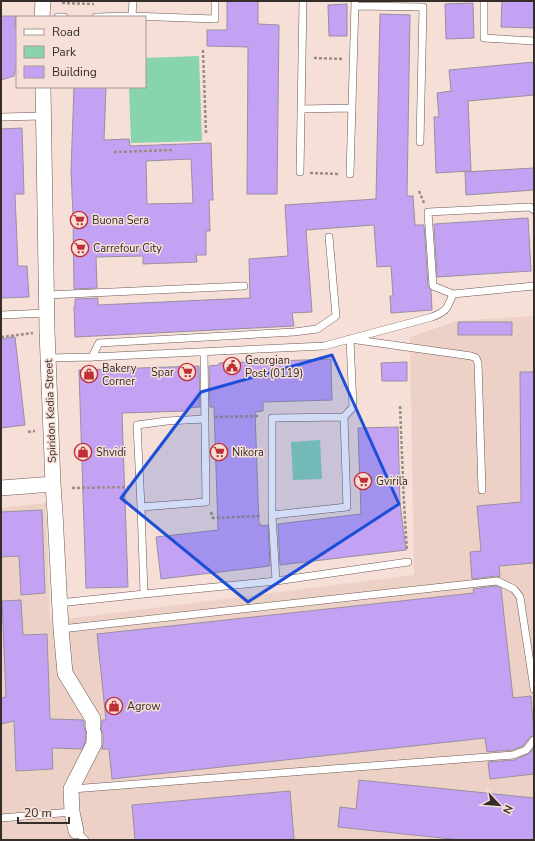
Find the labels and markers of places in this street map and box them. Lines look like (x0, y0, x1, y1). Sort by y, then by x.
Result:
supermarket icon: Buona Sera (69, 210, 89, 230)
place label: Buona Sera (92, 213, 149, 228)
supermarket icon: Carrefour City (70, 238, 90, 258)
place label: Carrefour City (93, 241, 162, 256)
place label: Georgian Post (0119) (245, 353, 303, 381)
public building icon: Georgian Post (0119) (222, 356, 242, 376)
place label: Bakery Corner (102, 361, 137, 389)
supermarket icon: Spar (177, 362, 197, 382)
shop icon: Bakery Corner (79, 364, 99, 384)
place label: Spar (151, 365, 174, 380)
shop icon: Shvidi (73, 442, 93, 462)
supermarket icon: Nikora (209, 442, 229, 462)
place label: Shvidi (96, 445, 126, 460)
place label: Nikora (232, 445, 264, 460)
supermarket icon: Gvirila (353, 471, 373, 491)
place label: Gvirila (376, 474, 408, 489)
shop icon: Agrow (104, 696, 124, 716)
place label: Agrow (127, 699, 161, 714)

